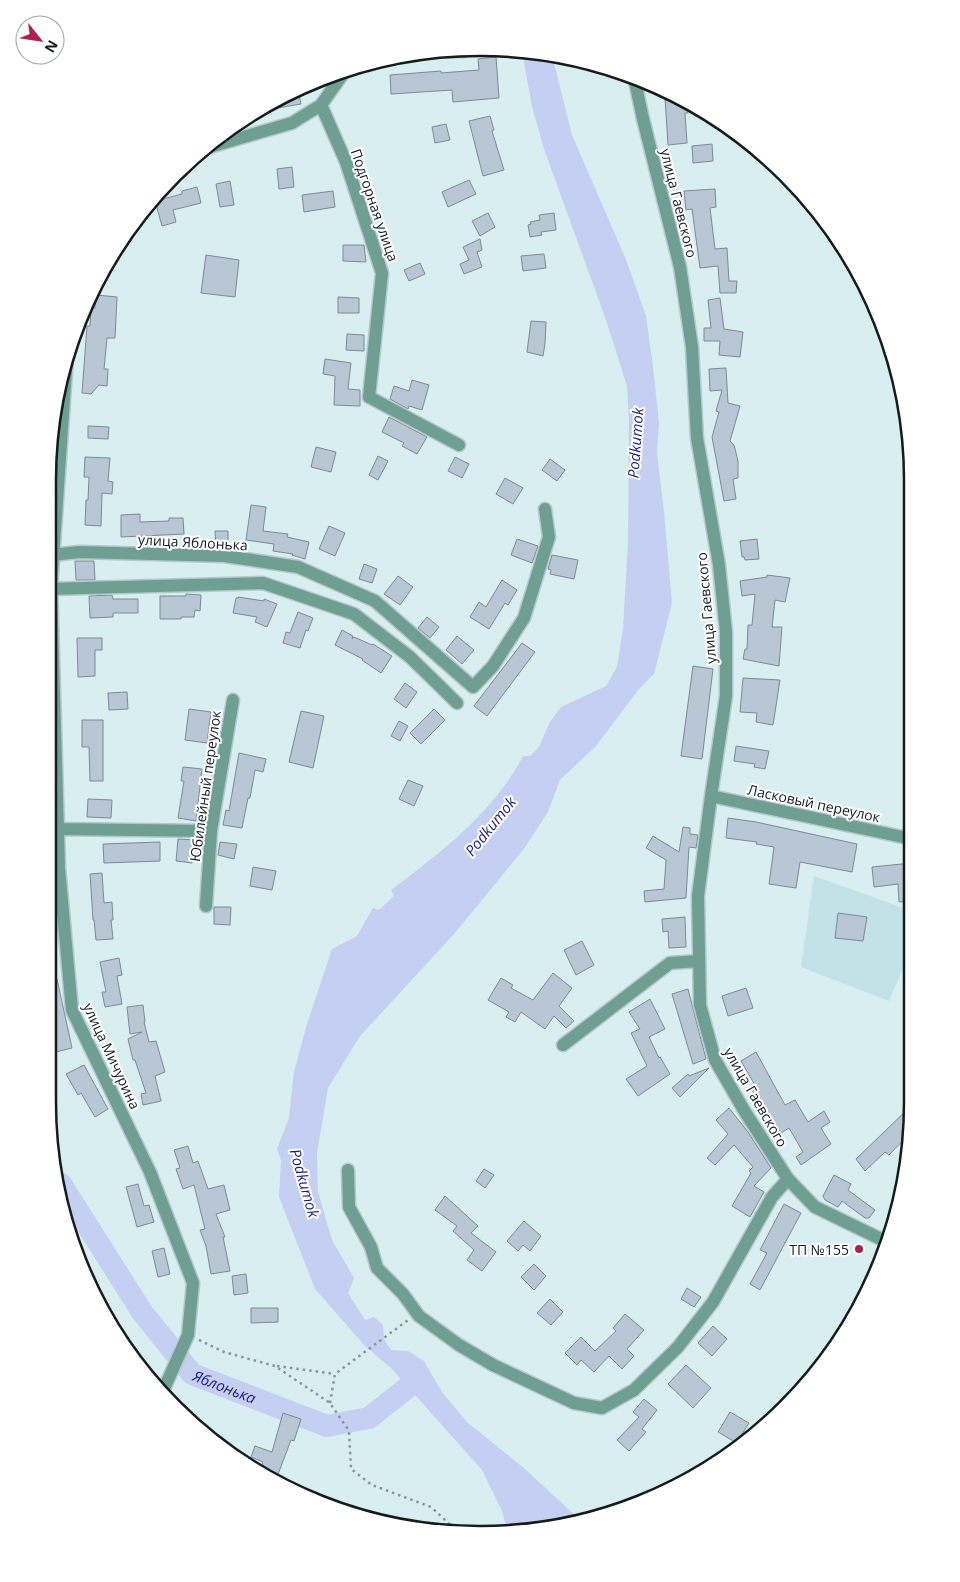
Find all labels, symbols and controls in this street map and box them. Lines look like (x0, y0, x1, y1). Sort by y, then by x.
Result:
north arrow (15, 15, 65, 65)
text: N (41, 37, 63, 56)
street label: Подгорная улица (347, 146, 403, 264)
street label: улица Гаевского (656, 146, 702, 260)
water label: Podkumok (623, 407, 647, 479)
street label: улица Яблонька (138, 530, 248, 554)
street label: улица Гаевского (692, 551, 720, 665)
street label: Юбилейный переулок (185, 708, 225, 863)
street label: Ласковый переулок (746, 780, 883, 826)
water label: Podkumok (460, 792, 520, 860)
street label: улица Мичурина (79, 1000, 145, 1112)
street label: улица Гаевского (720, 1044, 792, 1150)
water label: Podkumok (286, 1146, 325, 1220)
place label: ТП №155 (789, 1240, 849, 1259)
marker: ТП №155 (853, 1243, 865, 1255)
water label: Яблонька (189, 1365, 259, 1408)

